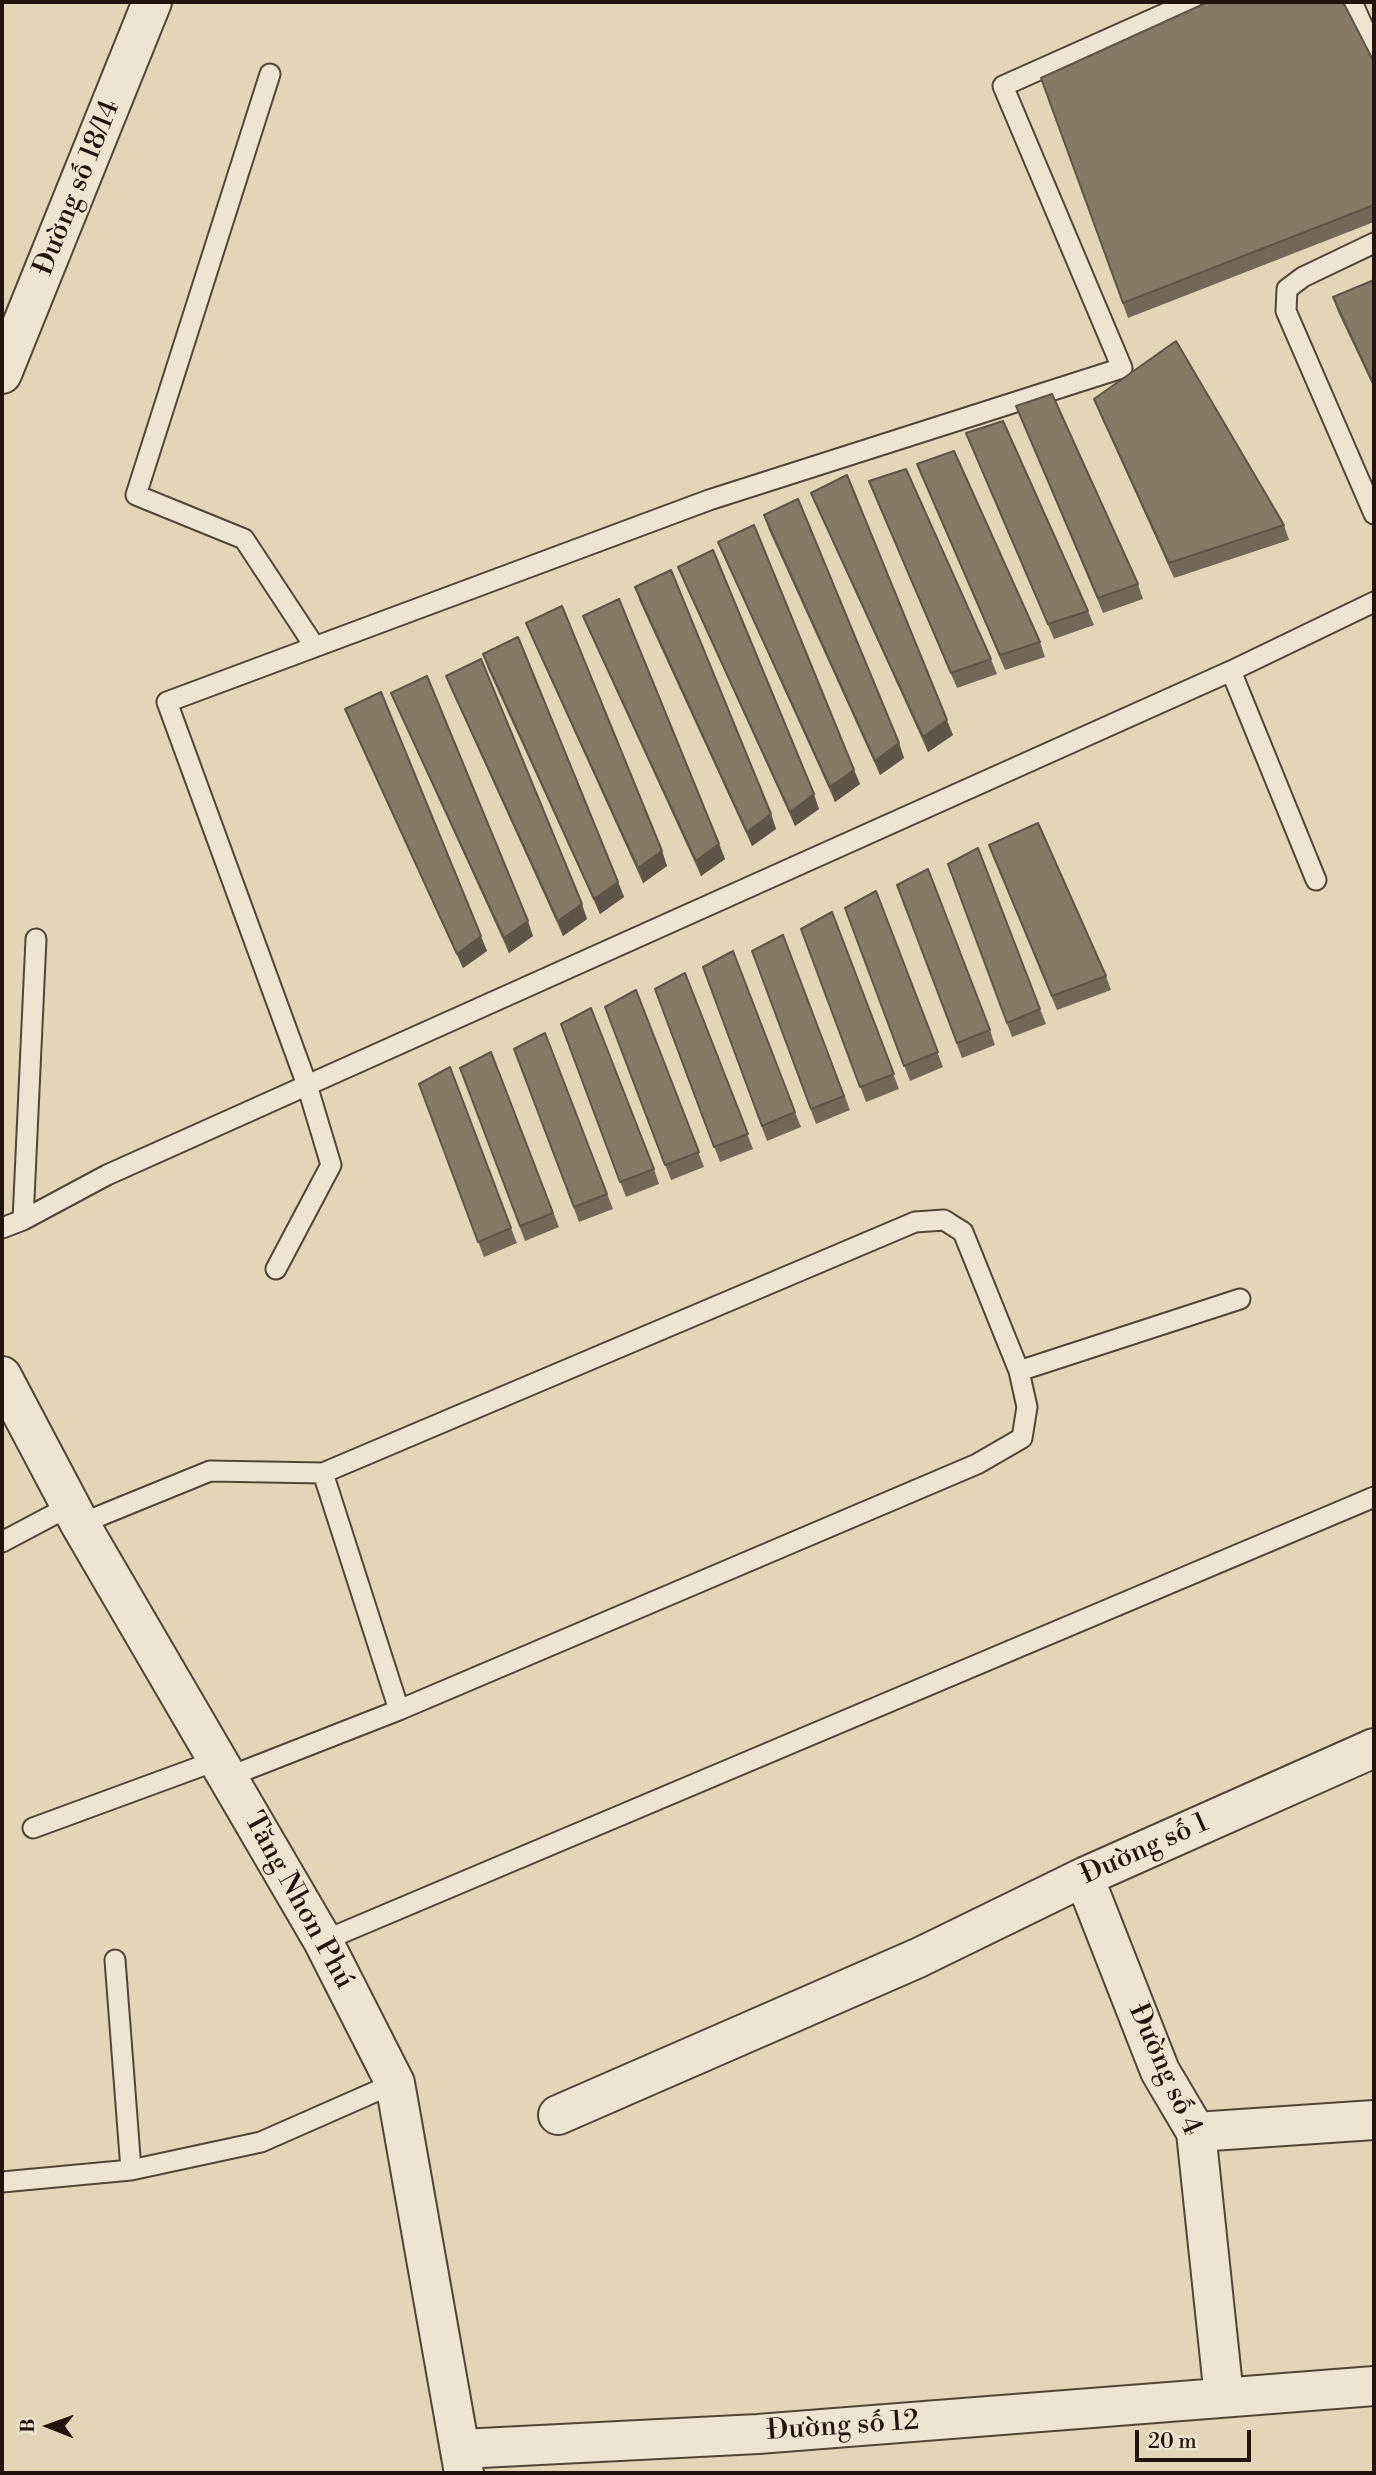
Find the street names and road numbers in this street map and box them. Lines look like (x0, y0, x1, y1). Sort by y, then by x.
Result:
street label: Đường số 18/14 (28, 96, 128, 280)
street label: Tăng Nhơn Phú (236, 1807, 360, 1995)
street label: Đường số 1 (1076, 1807, 1214, 1893)
street label: Đường số 4 (1120, 1999, 1208, 2141)
street label: Đường số 12 (766, 2405, 920, 2449)

